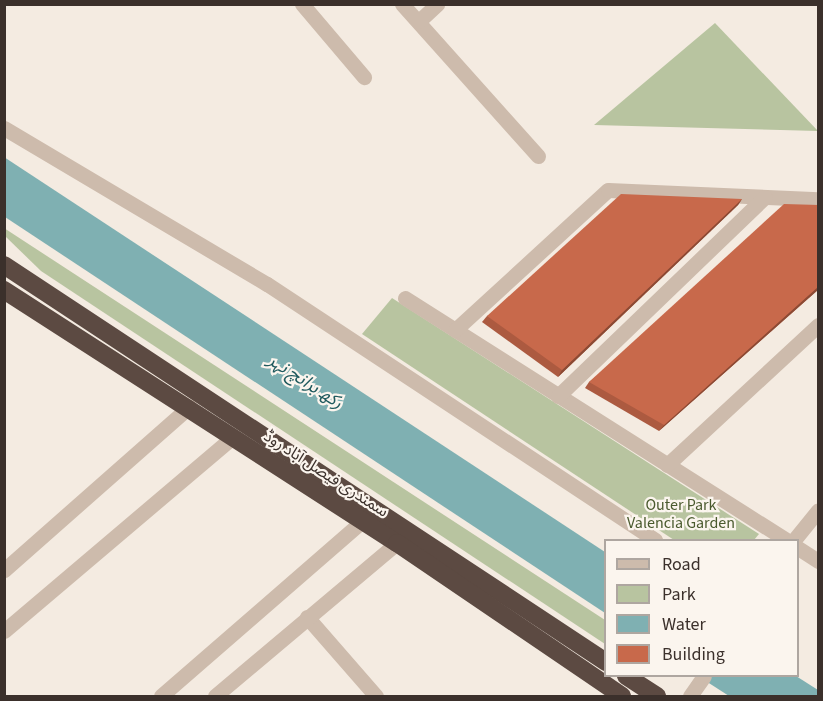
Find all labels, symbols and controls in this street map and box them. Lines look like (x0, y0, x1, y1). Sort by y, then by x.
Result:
water label: رکھ برانچ نہر (263, 350, 347, 414)
street label: سمندری فیصل آباد روڈ (260, 427, 392, 521)
park label: Outer Park Valencia Garden (627, 495, 735, 533)
legend (604, 539, 799, 677)
text: Road (662, 552, 701, 577)
text: Park (662, 582, 696, 607)
text: Water (662, 612, 706, 637)
text: Building (662, 642, 725, 667)

